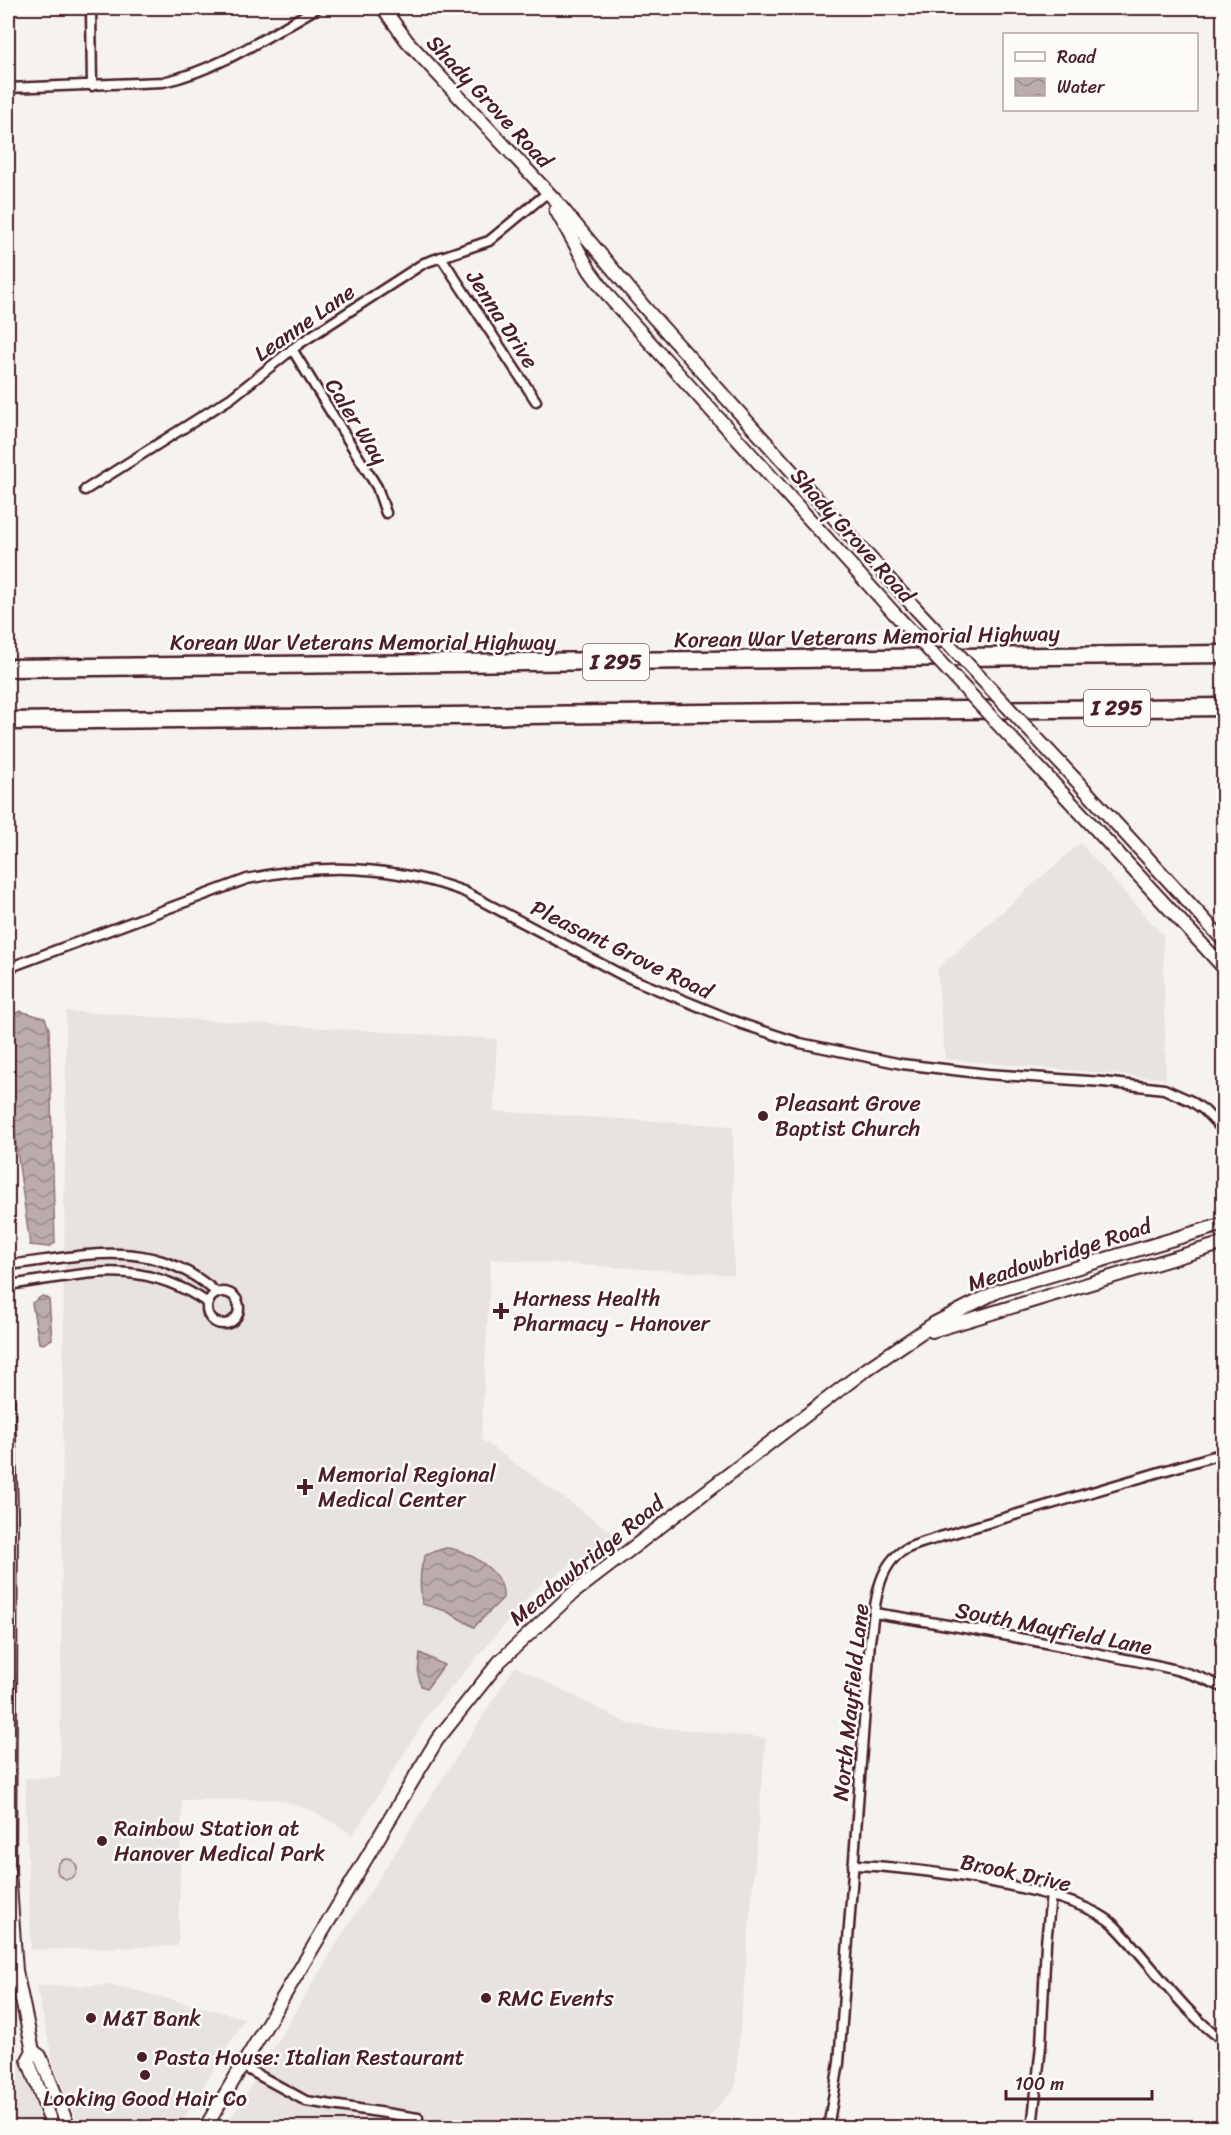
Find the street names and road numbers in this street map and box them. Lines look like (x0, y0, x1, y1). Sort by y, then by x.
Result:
street label: Shady Grove Road (417, 25, 564, 179)
street label: Jenna Drive (455, 261, 549, 377)
street label: Leanne Lane (245, 273, 363, 372)
street label: Caler Way (314, 370, 399, 473)
street label: Shady Grove Road (780, 458, 926, 613)
street label: Korean War Veterans Memorial Highway (674, 614, 1061, 659)
street label: Korean War Veterans Memorial Highway (170, 623, 556, 662)
road number: I 295 (583, 644, 649, 680)
road number: I 295 (1084, 690, 1150, 726)
street label: Pleasant Grove Road (524, 888, 721, 1011)
street label: Meadowbridge Road (962, 1206, 1158, 1303)
street label: Meadowbridge Road (500, 1484, 674, 1636)
street label: South Mayfield Lane (952, 1590, 1156, 1667)
street label: North Mayfield Lane (821, 1601, 880, 1803)
street label: Brook Drive (957, 1842, 1075, 1903)

